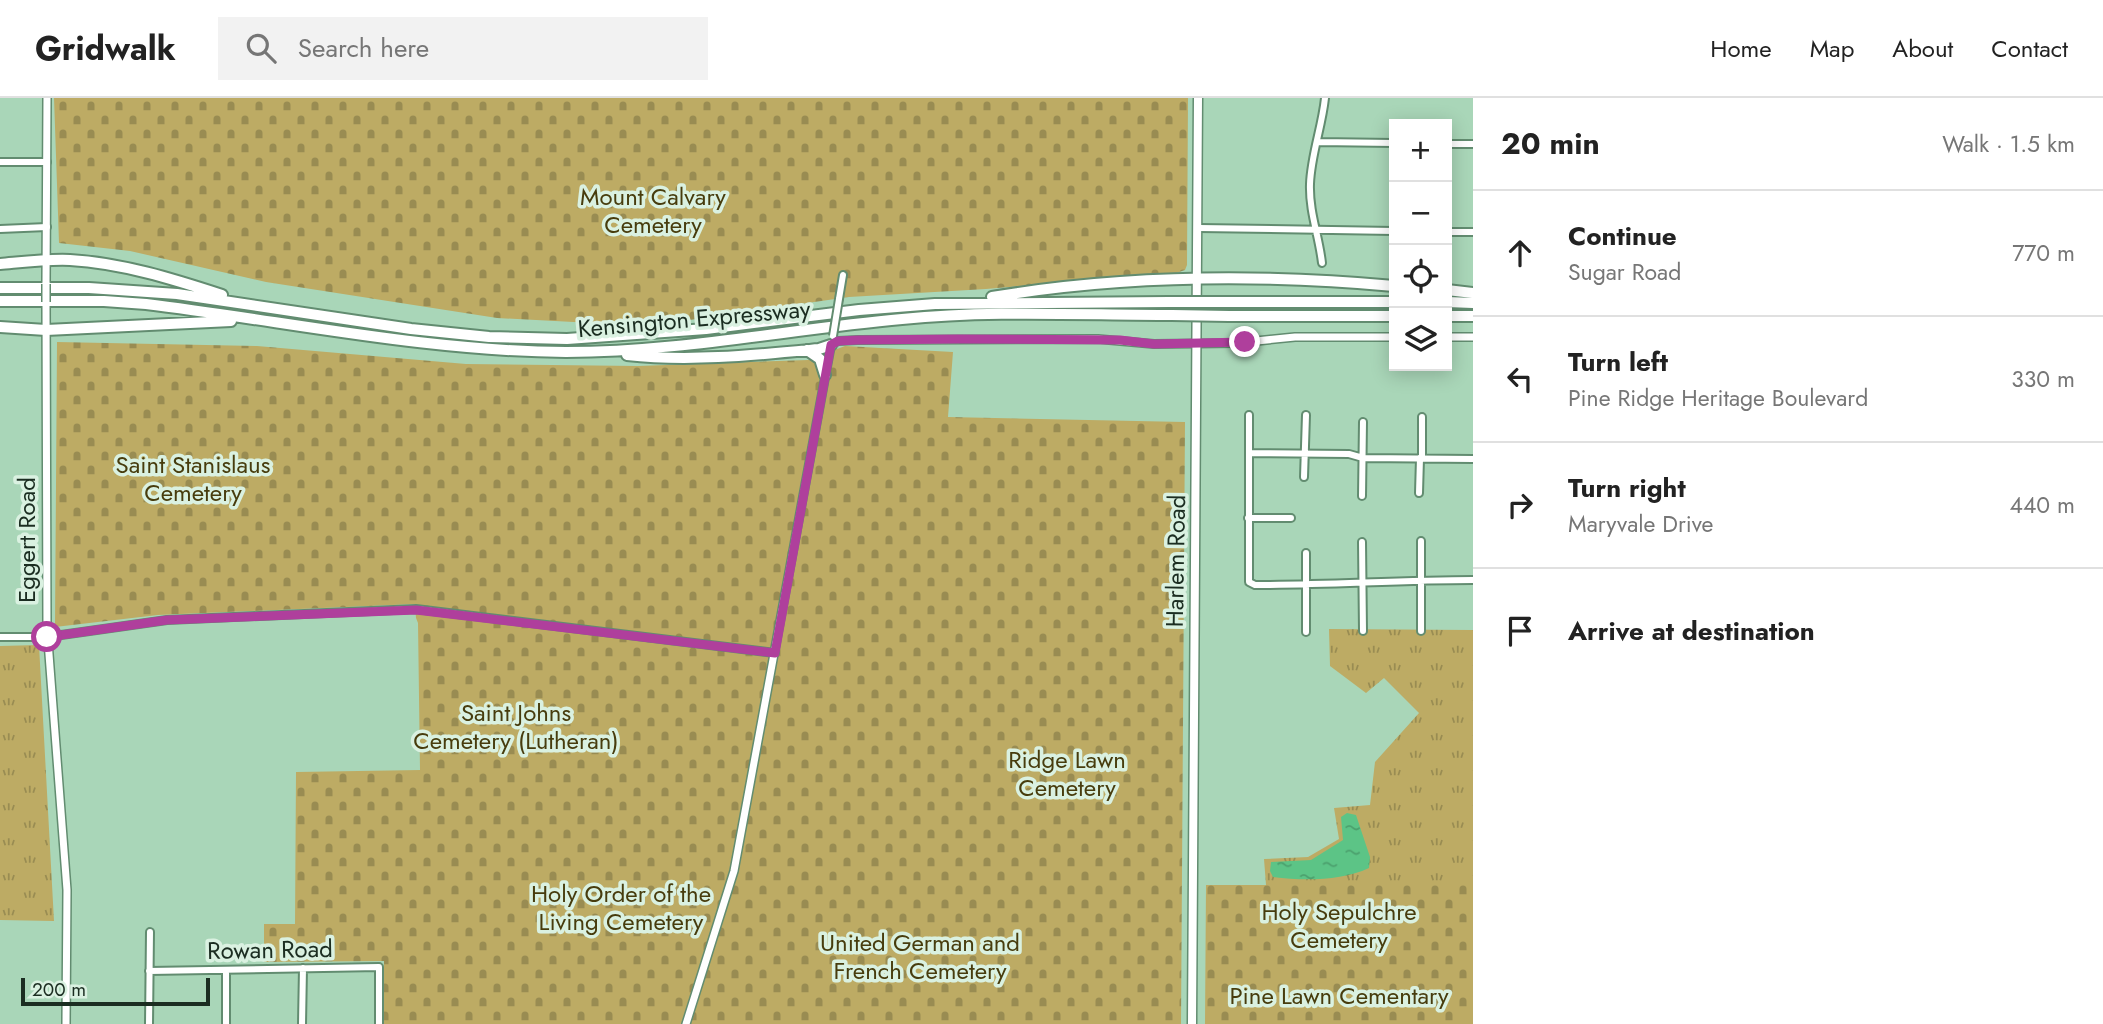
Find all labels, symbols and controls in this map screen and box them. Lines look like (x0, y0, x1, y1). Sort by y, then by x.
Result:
search box (218, 17, 708, 80)
text: Gridwalk (35, 25, 176, 72)
icon: search (242, 29, 280, 67)
text: Search here (298, 29, 429, 67)
text: Home (1710, 31, 1772, 66)
text: Map (1810, 31, 1854, 66)
text: About (1892, 31, 1953, 66)
text: Contact (1991, 31, 2068, 66)
map controls (1389, 119, 1452, 371)
button: + (1389, 119, 1452, 182)
text: 20 min (1501, 122, 1600, 165)
text: Walk · 1.5 km (1942, 127, 2075, 161)
park label: Mount Calvary Cemetery (580, 179, 726, 242)
button: − (1389, 182, 1452, 245)
text: Continue (1568, 217, 1677, 255)
icon: ahead (1501, 234, 1539, 272)
text: 770 m (2012, 236, 2075, 270)
button: locate (1389, 245, 1452, 308)
text: Sugar Road (1568, 255, 1681, 289)
street label: Kensington Expressway (576, 291, 812, 346)
button: layers (1389, 308, 1452, 371)
route end (1229, 326, 1260, 357)
text: Turn left (1568, 343, 1668, 381)
icon: left (1501, 360, 1539, 398)
text: 330 m (2011, 362, 2075, 396)
text: Pine Ridge Heritage Boulevard (1568, 381, 1868, 415)
park label: Saint Stanislaus Cemetery (116, 447, 270, 510)
text: Turn right (1568, 469, 1686, 507)
street label: Eggert Road (9, 477, 44, 603)
icon: right (1501, 486, 1539, 524)
text: 440 m (2010, 488, 2075, 522)
street label: Harlem Road (1157, 494, 1194, 628)
text: Maryvale Drive (1568, 507, 1713, 541)
icon: arrive (1501, 612, 1539, 650)
text: Arrive at destination (1568, 612, 1815, 650)
route start (31, 621, 62, 652)
park label: Saint Johns Cemetery (Lutheran) (413, 695, 619, 758)
park label: Ridge Lawn Cemetery (1008, 742, 1126, 805)
park label: Holy Order of the Living Cemetery (531, 876, 711, 939)
park label: Holy Sepulchre Cemetery (1261, 894, 1417, 957)
park label: United German and French Cemetery (820, 925, 1020, 988)
street label: Rowan Road (207, 931, 333, 968)
scale bar (21, 975, 210, 1007)
text: 200 m (32, 976, 86, 1003)
park label: Pine Lawn Cementary (1229, 978, 1449, 1013)

